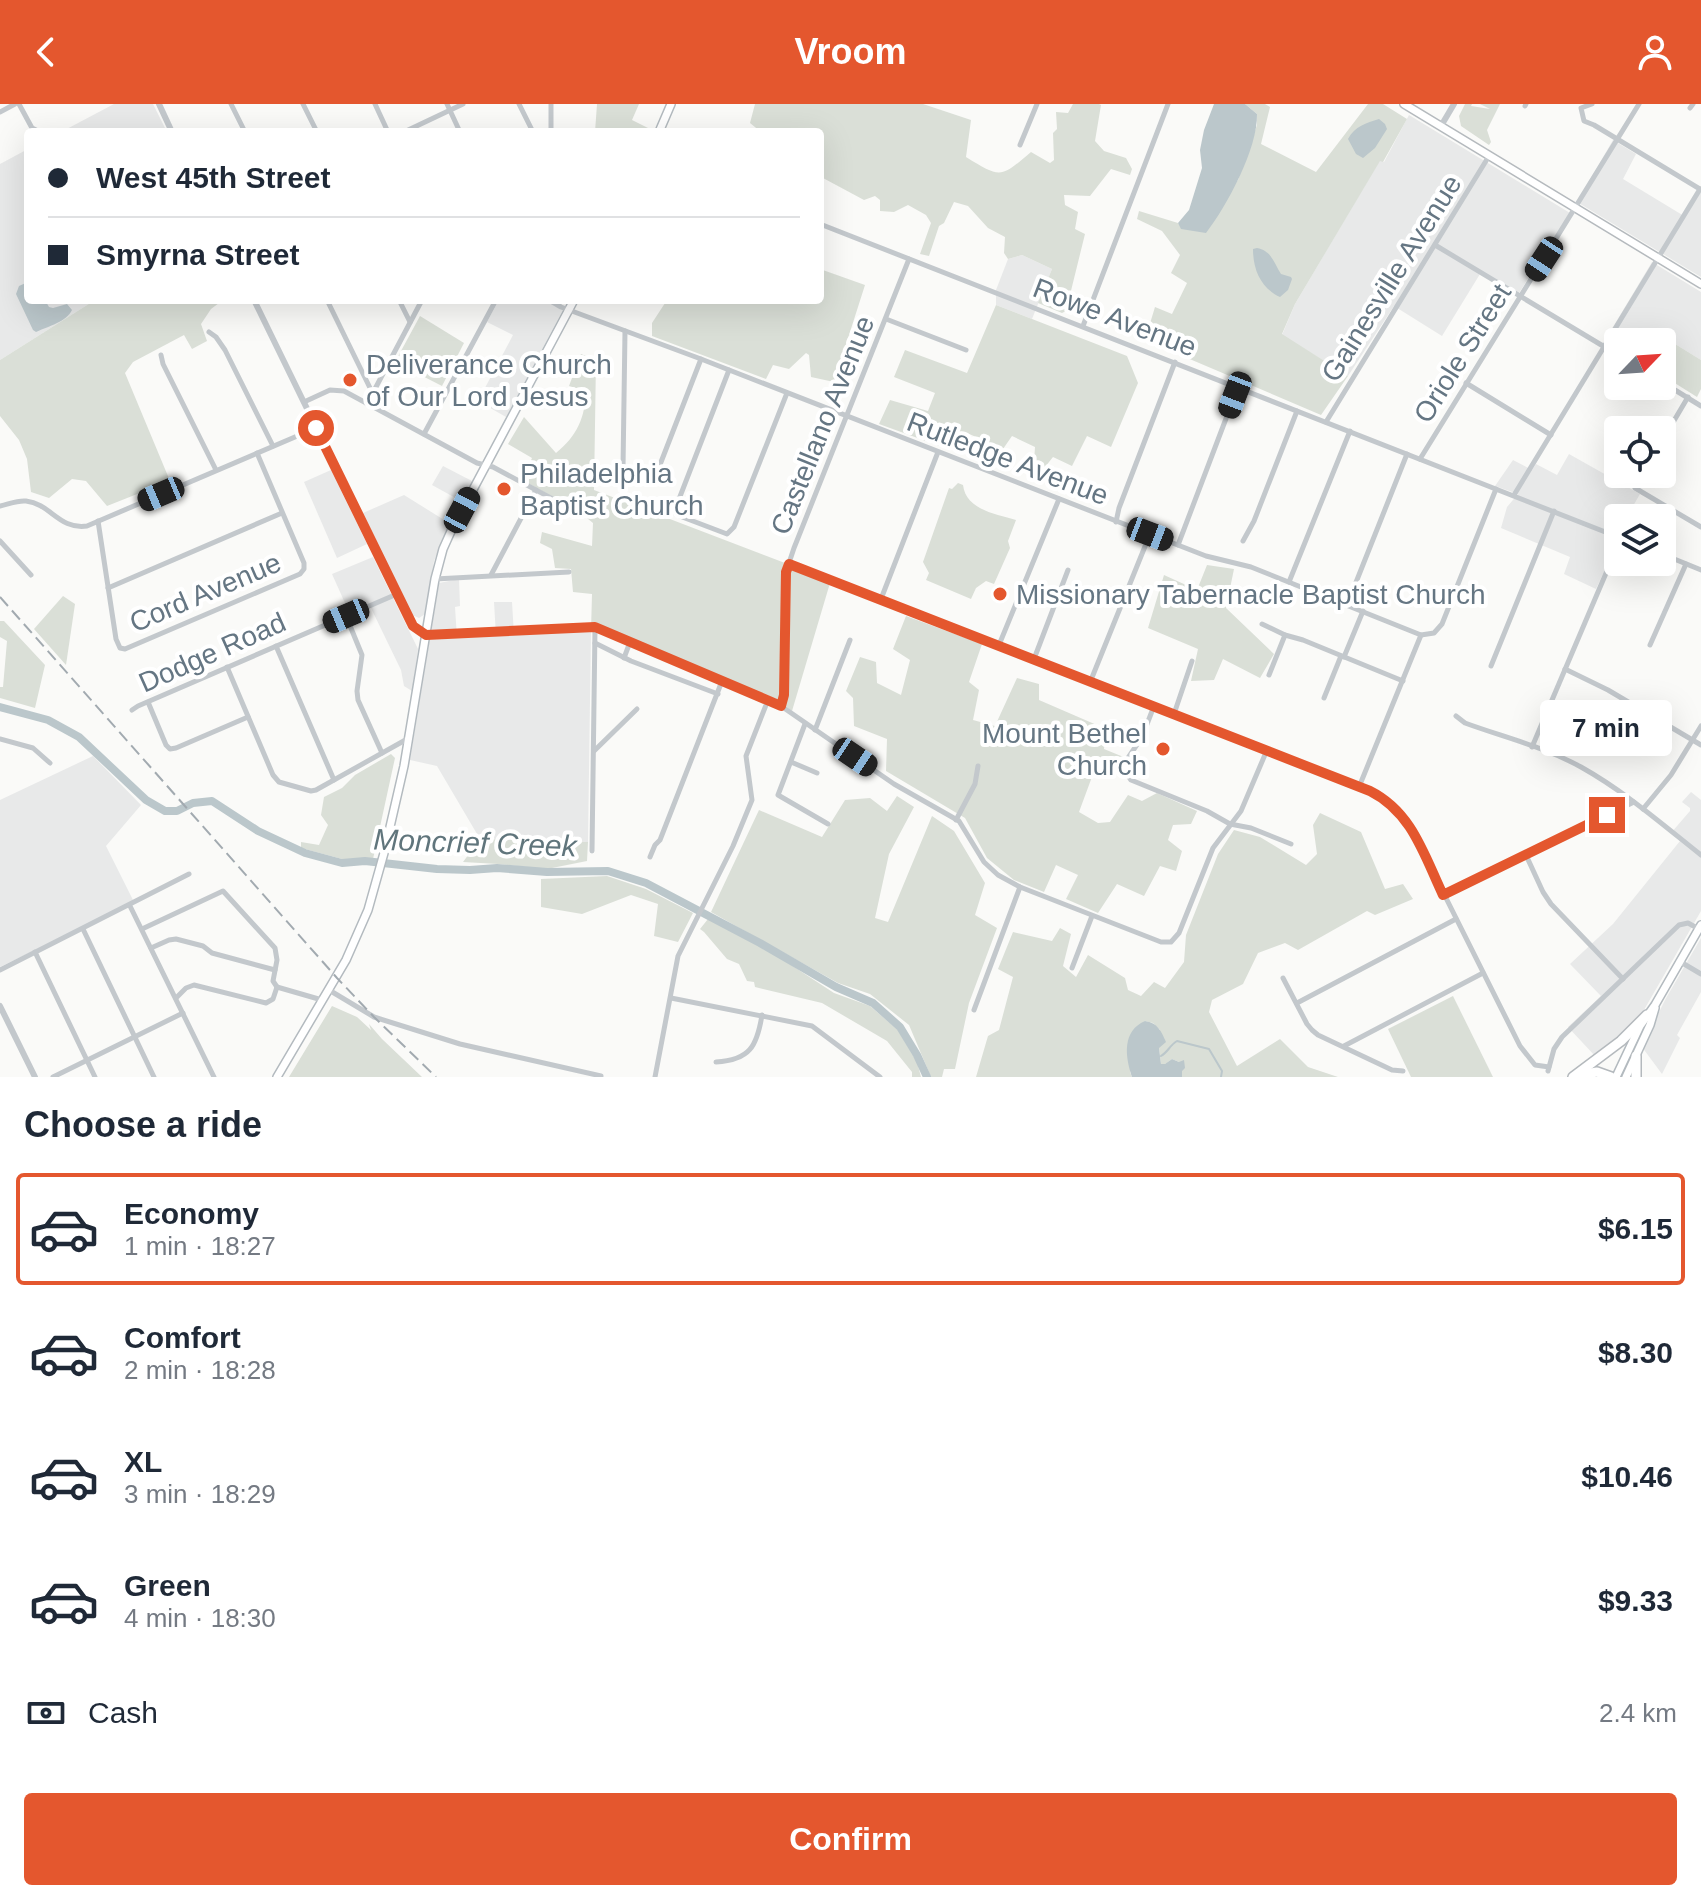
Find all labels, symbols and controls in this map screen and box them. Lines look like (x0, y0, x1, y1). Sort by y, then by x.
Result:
icon: back (24, 30, 68, 74)
icon: person (1633, 30, 1677, 74)
text: Vroom (794, 31, 907, 72)
text: West 45th Street (96, 161, 331, 194)
street label: Gainesville Avenue (1315, 169, 1468, 387)
car (1521, 232, 1567, 286)
text: Smyrna Street (96, 238, 299, 271)
street label: Rowe Avenue (1029, 272, 1201, 363)
street label: Oriole Street (1408, 278, 1517, 428)
street label: Castellano Avenue (764, 311, 880, 539)
north arrow (1604, 328, 1676, 400)
map controls (1604, 328, 1676, 576)
place label: Deliverance Church of Our Lord Jesus (366, 349, 612, 412)
car (1215, 368, 1255, 422)
marker: Deliverance Church of Our Lord Jesus (341, 371, 359, 389)
street label: Rutledge Avenue (903, 406, 1113, 511)
route start (298, 410, 334, 446)
button: locate (1604, 416, 1676, 488)
place label: Philadelphia Baptist Church (520, 458, 704, 521)
car (134, 474, 188, 514)
marker: Philadelphia Baptist Church (495, 480, 513, 498)
car (440, 483, 484, 537)
button: layers (1604, 504, 1676, 576)
car (1123, 514, 1177, 554)
street label: Cord Avenue (125, 547, 286, 638)
place label: Missionary Tabernacle Baptist Church (1016, 579, 1485, 610)
marker: Missionary Tabernacle Baptist Church (991, 585, 1009, 603)
car (319, 596, 373, 636)
street label: Dodge Road (134, 606, 290, 699)
callout: 7 min (1541, 699, 1673, 755)
text: 7 min (1572, 713, 1640, 743)
place label: Mount Bethel Church (982, 718, 1147, 781)
car (828, 734, 882, 780)
marker: Mount Bethel Church (1154, 740, 1172, 758)
route end (1589, 797, 1625, 833)
water label: Moncrief Creek (373, 822, 579, 863)
text: Choose a ride (24, 1104, 262, 1145)
icon: car (28, 1193, 100, 1265)
text: Economy (124, 1197, 259, 1230)
text: $6.15 (1598, 1212, 1673, 1245)
text: 1 min · 18:27 (124, 1231, 276, 1261)
icon: car (28, 1317, 100, 1389)
text: Comfort (124, 1321, 241, 1354)
text: $8.30 (1598, 1336, 1673, 1369)
text: 2 min · 18:28 (124, 1355, 276, 1385)
icon: car (28, 1441, 100, 1513)
text: XL (124, 1445, 162, 1478)
text: $10.46 (1581, 1460, 1673, 1493)
text: 3 min · 18:29 (124, 1479, 276, 1509)
icon: car (28, 1565, 100, 1637)
text: Green (124, 1569, 211, 1602)
text: $9.33 (1598, 1584, 1673, 1617)
text: 4 min · 18:30 (124, 1603, 276, 1633)
icon: cash (24, 1691, 68, 1735)
text: Cash (88, 1696, 158, 1729)
text: 2.4 km (1599, 1698, 1677, 1728)
button: Confirm (24, 1793, 1677, 1885)

